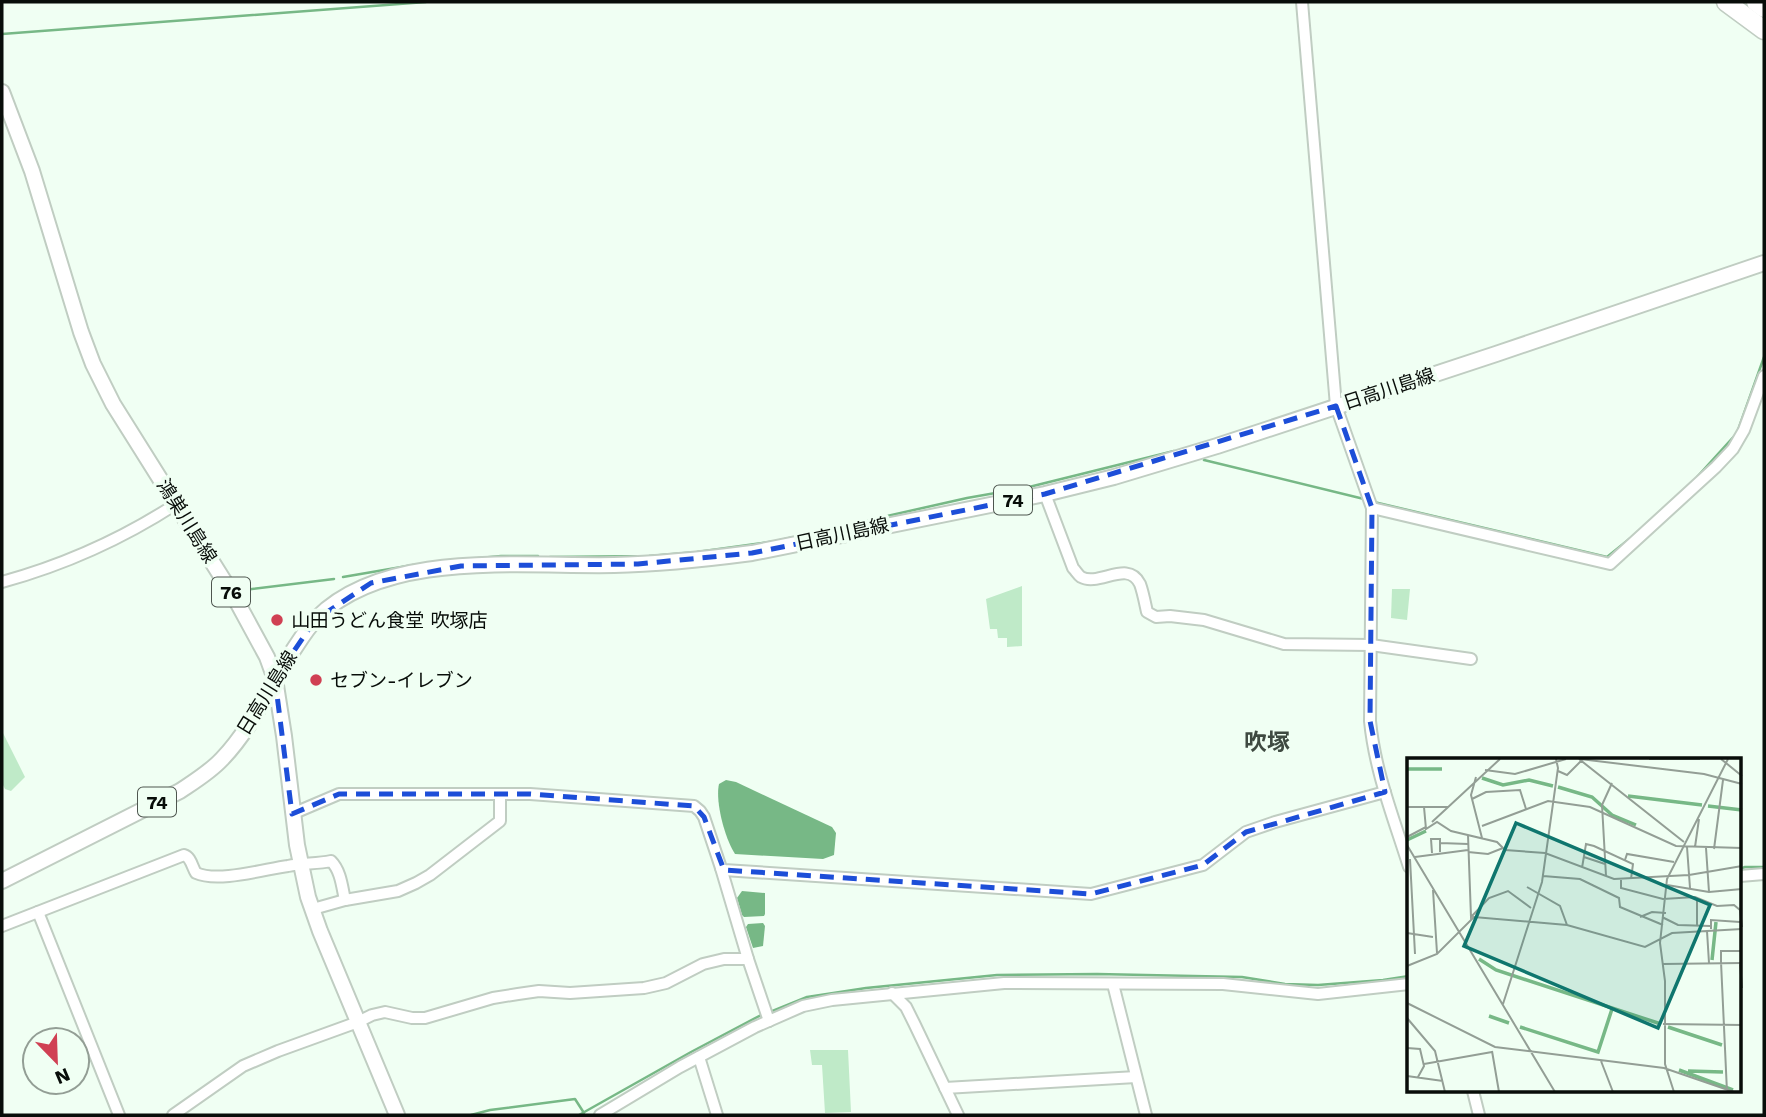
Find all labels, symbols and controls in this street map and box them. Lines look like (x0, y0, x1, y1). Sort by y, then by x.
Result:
street label: 日高川島線 (1340, 363, 1438, 415)
street label: 鴻巣川島線 (152, 475, 222, 567)
road number: 74 (994, 486, 1032, 514)
street label: 日高川島線 (793, 513, 891, 555)
road number: 76 (212, 578, 250, 606)
place label: 山田うどん食堂 吹塚店 (291, 609, 487, 632)
marker: 山田うどん食堂 吹塚店 (269, 612, 285, 628)
street label: 日高川島線 (232, 647, 302, 739)
place label: セブン-イレブン (330, 669, 473, 692)
marker: セブン-イレブン (308, 672, 324, 688)
district label: 吹塚 (1244, 729, 1290, 756)
inset map (1407, 758, 1742, 1092)
road number: 74 (138, 788, 176, 816)
north arrow (21, 1026, 91, 1096)
text: N (51, 1063, 73, 1090)

